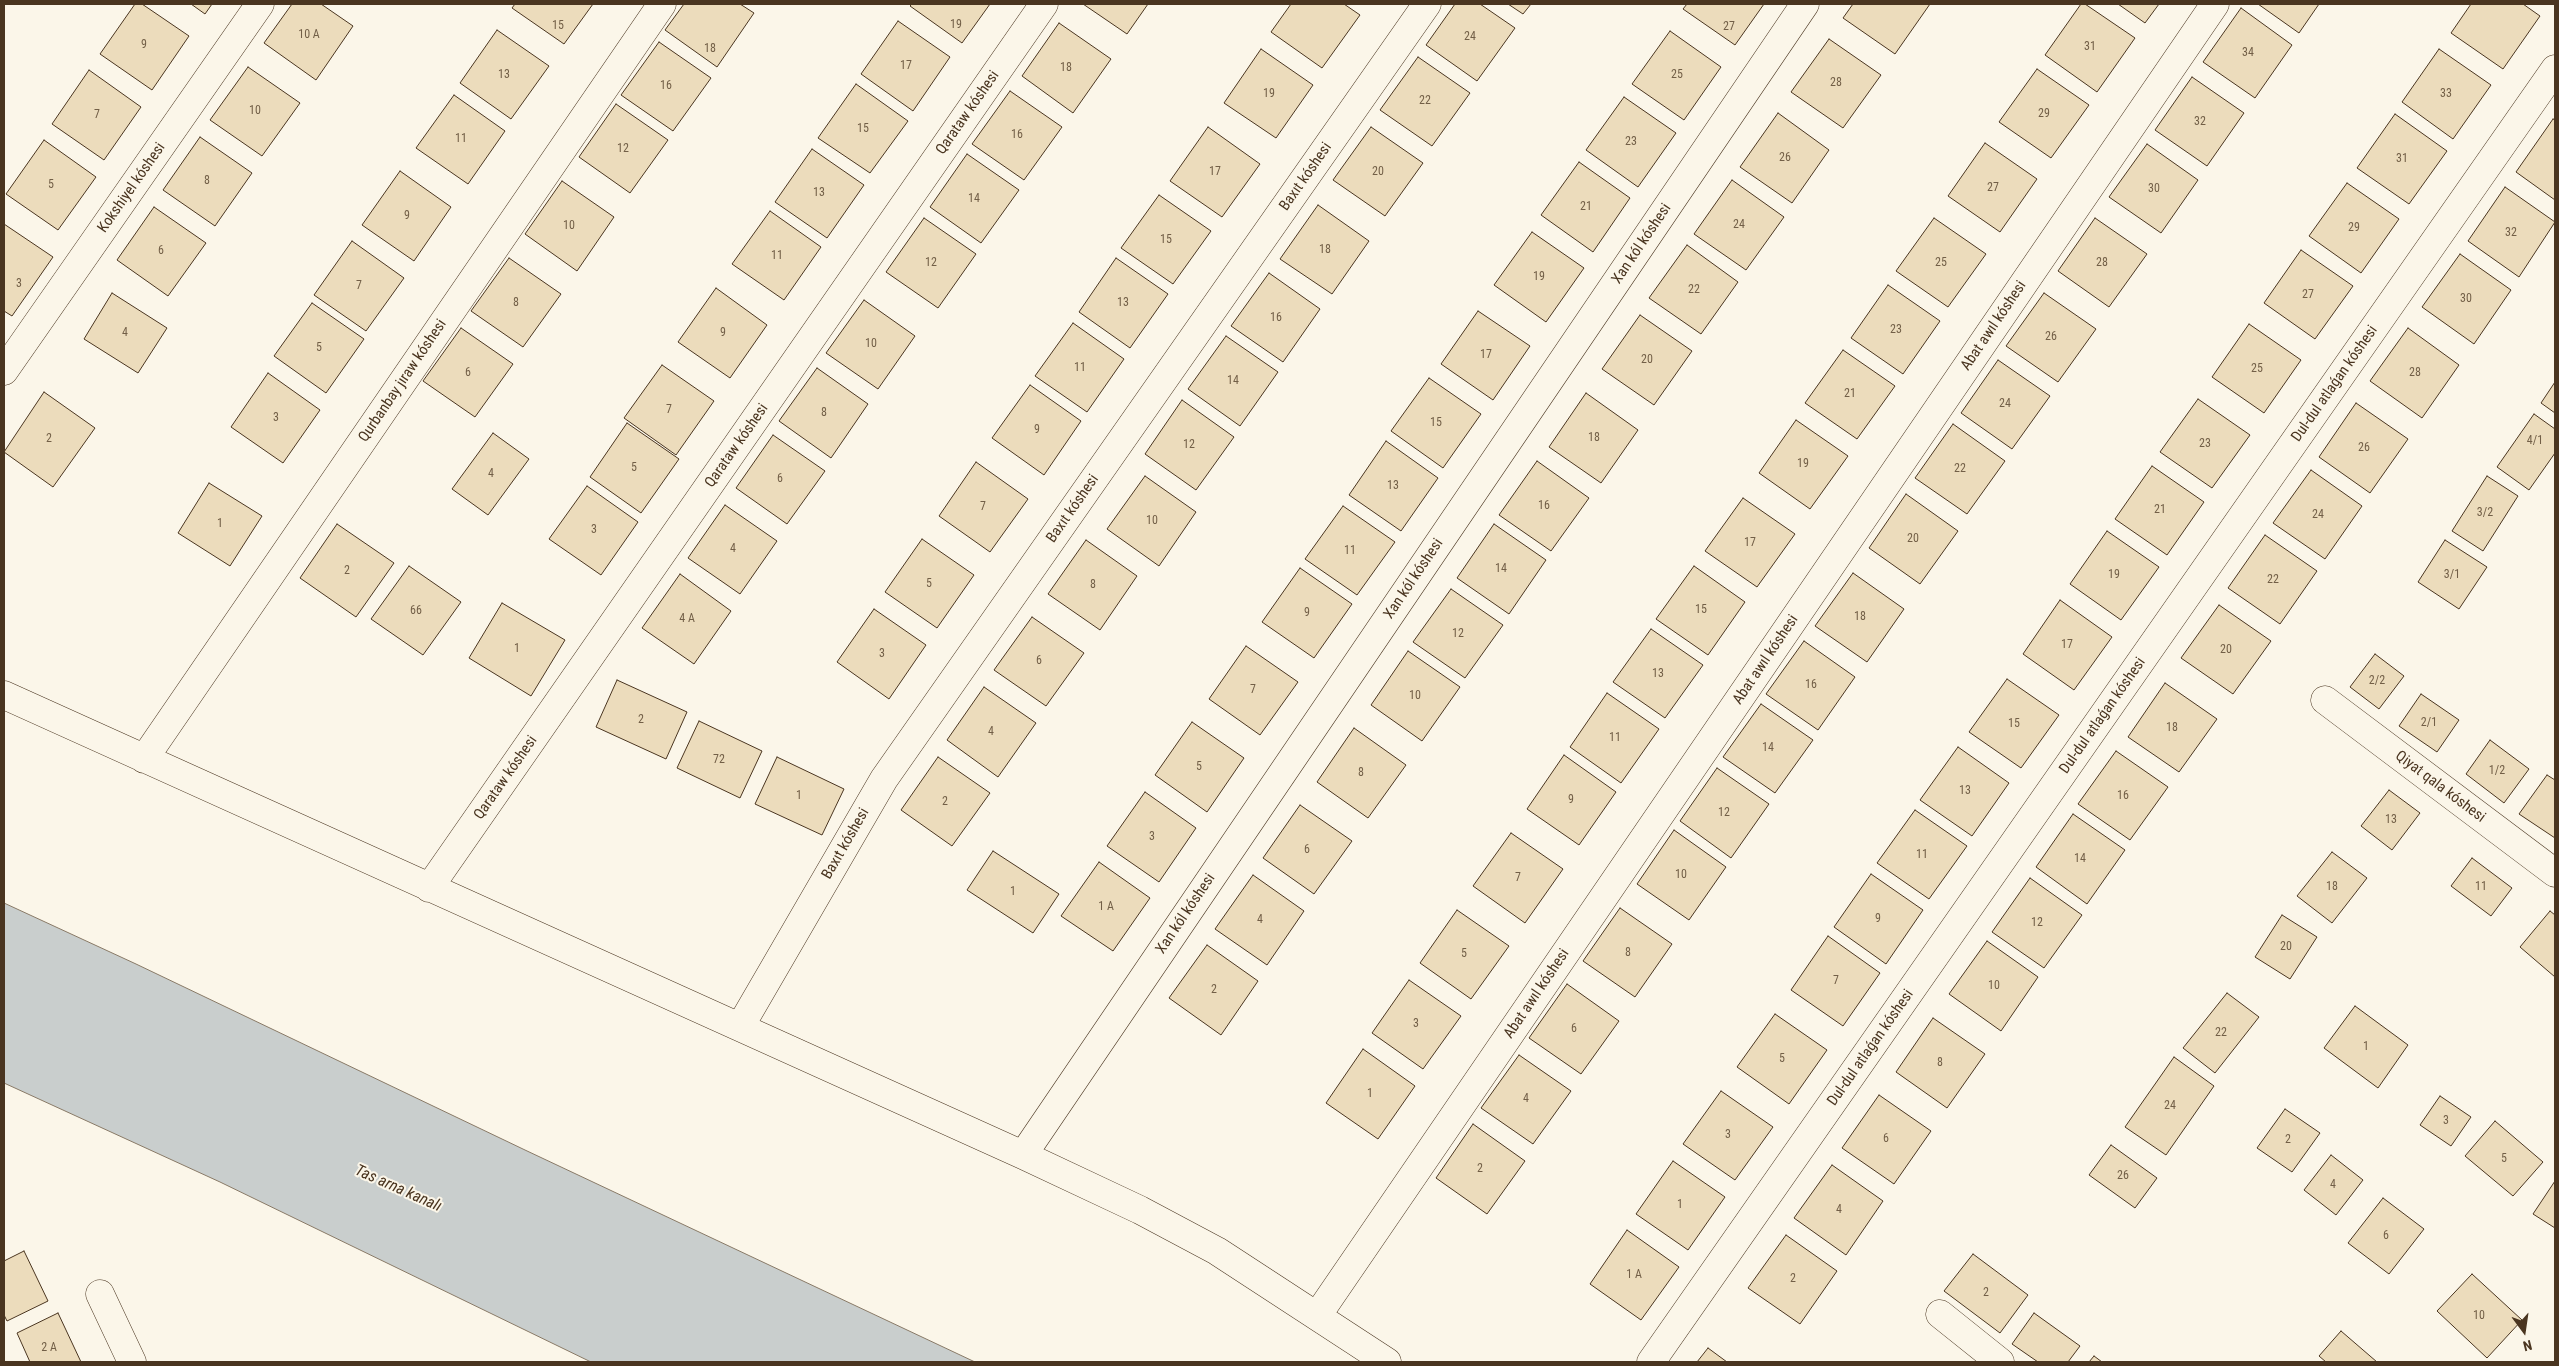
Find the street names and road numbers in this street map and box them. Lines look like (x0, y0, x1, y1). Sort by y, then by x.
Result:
street label: Qarataw kóshesi (932, 68, 1004, 158)
street label: Baxıt kóshesi (1276, 139, 1336, 215)
street label: Kokshiyel kóshesi (94, 140, 170, 236)
street label: Xan kól kóshesi (1609, 200, 1675, 288)
street label: Abat awıl kóshesi (1957, 278, 2031, 374)
street label: Qurbanbay jıraw kóshesi (355, 316, 451, 446)
street label: Dul-dul atlaǵan kóshesi (2288, 322, 2382, 446)
street label: Qarataw kóshesi (701, 401, 773, 491)
street label: Baxıt kóshesi (1043, 471, 1103, 547)
street label: Xan kól kóshesi (1381, 535, 1447, 623)
street label: Abat awıl kóshesi (1729, 612, 1803, 708)
street label: Dul-dul atlaǵan kóshesi (2056, 654, 2150, 778)
street label: Qarataw kóshesi (470, 733, 542, 823)
street label: Qiyat qala kóshesi (2391, 747, 2489, 827)
street label: Baxıt kóshesi (818, 805, 874, 883)
street label: Xan kól kóshesi (1153, 870, 1219, 958)
street label: Abat awıl kóshesi (1500, 946, 1574, 1042)
street label: Dul-dul atlaǵan kóshesi (1824, 986, 1918, 1110)

